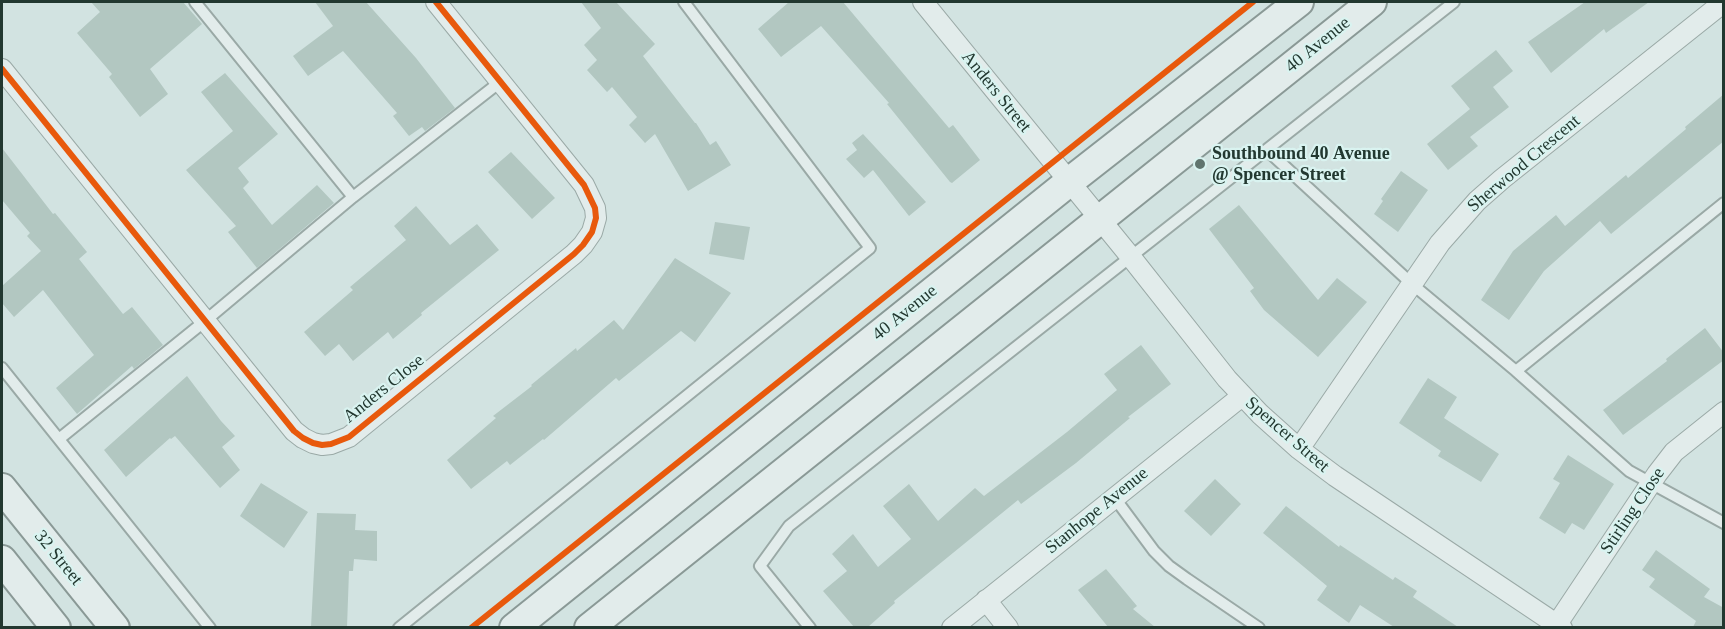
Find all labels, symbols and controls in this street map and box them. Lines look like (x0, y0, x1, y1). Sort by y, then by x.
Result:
street label: 40 Avenue (1281, 12, 1355, 78)
street label: Anders Street (957, 47, 1035, 137)
street label: Sherwood Crescent (1463, 111, 1585, 217)
place label: Southbound 40 Avenue @ Spencer Street (1212, 143, 1390, 186)
marker: Southbound 40 Avenue @ Spencer Street (1193, 157, 1207, 171)
street label: 40 Avenue (868, 280, 942, 346)
street label: Anders Close (339, 350, 429, 428)
street label: Spencer Street (1240, 393, 1334, 477)
street label: Stanhope Avenue (1041, 463, 1153, 559)
street label: Stirling Close (1596, 464, 1670, 558)
street label: 32 Street (29, 526, 87, 590)

